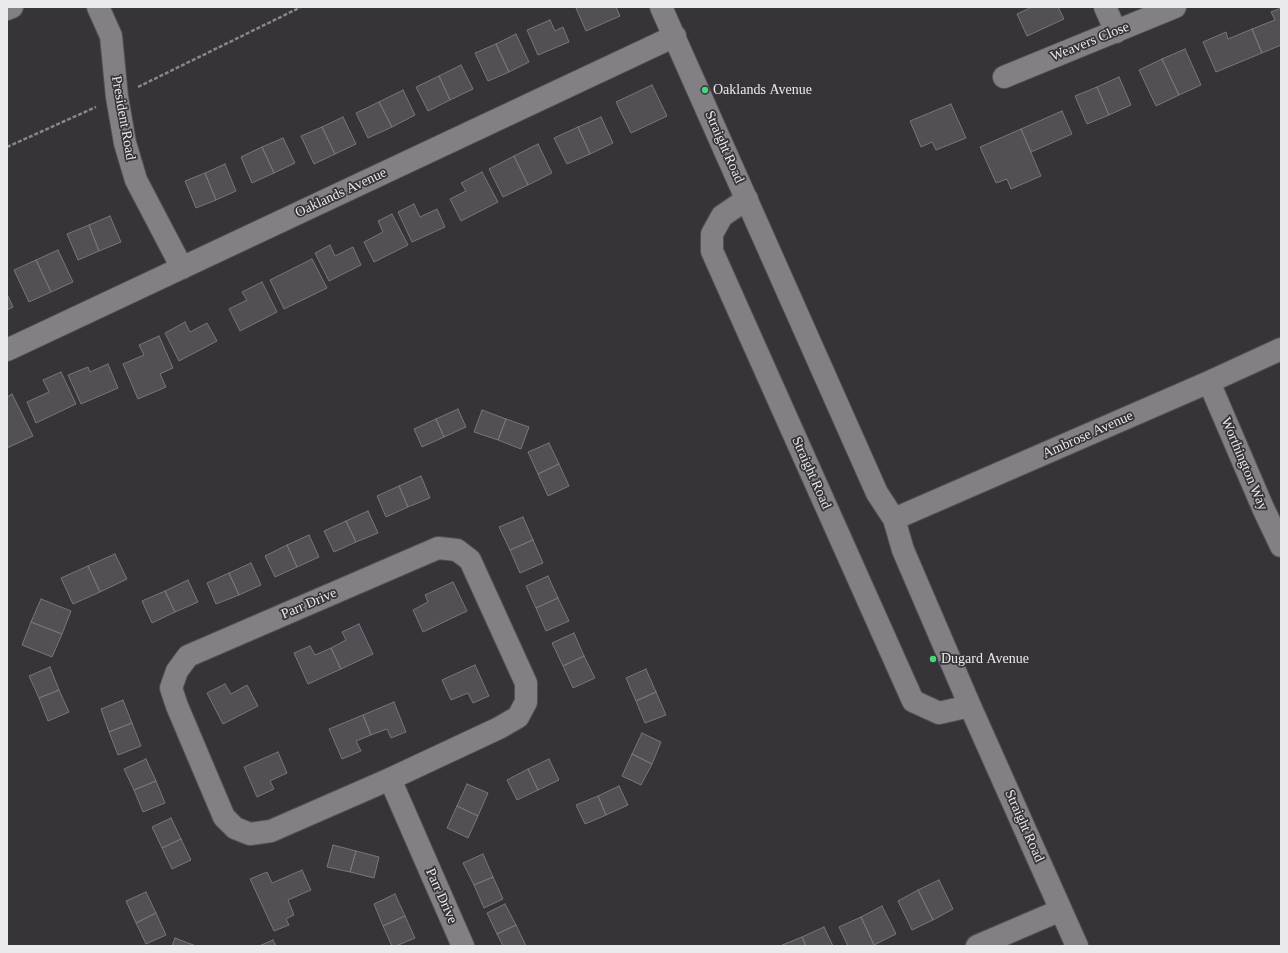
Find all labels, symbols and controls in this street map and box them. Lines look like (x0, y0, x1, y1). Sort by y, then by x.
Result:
street label: Weavers Close (1048, 19, 1132, 65)
street label: President Road (107, 75, 139, 161)
place label: Oaklands Avenue (713, 82, 812, 98)
marker: Oaklands Avenue (700, 85, 710, 95)
street label: Straight Road (701, 108, 747, 186)
street label: Oaklands Avenue (293, 164, 389, 222)
street label: Ambrose Avenue (1040, 408, 1136, 462)
street label: Worthington Way (1217, 415, 1271, 513)
street label: Straight Road (788, 434, 834, 512)
street label: Parr Drive (279, 585, 339, 623)
place label: Dugard Avenue (941, 651, 1029, 667)
marker: Dugard Avenue (928, 654, 938, 664)
street label: Straight Road (1001, 787, 1047, 865)
street label: Parr Drive (421, 866, 461, 926)

